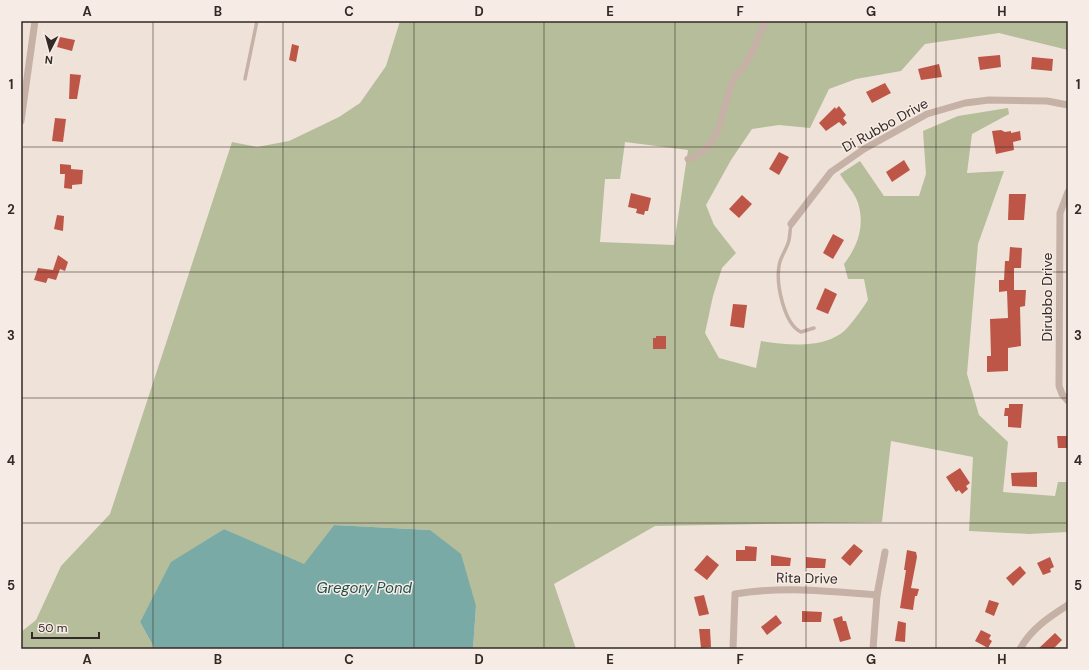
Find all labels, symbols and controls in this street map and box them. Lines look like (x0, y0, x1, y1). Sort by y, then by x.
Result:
text: A (82, 3, 92, 20)
text: B (214, 3, 222, 20)
text: C (344, 3, 354, 20)
text: D (474, 3, 484, 20)
text: E (606, 3, 614, 20)
text: F (736, 3, 744, 20)
text: G (866, 3, 876, 20)
text: H (997, 3, 1007, 20)
north arrow (30, 30, 70, 70)
text: N (44, 53, 54, 67)
text: 1 (9, 76, 13, 93)
text: 1 (1076, 76, 1080, 93)
street label: Di Rubbo Drive (839, 94, 931, 156)
text: 2 (7, 201, 15, 218)
text: 2 (1074, 201, 1082, 218)
street label: Dirubbo Drive (1038, 253, 1056, 341)
text: 3 (7, 327, 15, 344)
text: 3 (1074, 327, 1082, 344)
text: 4 (7, 452, 15, 469)
text: 4 (1074, 452, 1082, 469)
street label: Rita Drive (776, 568, 838, 588)
text: 5 (7, 577, 15, 594)
text: 5 (1074, 577, 1082, 594)
water label: Gregory Pond (316, 578, 413, 598)
scale bar (32, 614, 99, 640)
text: 50 m (38, 620, 67, 636)
text: A (82, 651, 92, 668)
text: B (214, 651, 222, 668)
text: C (344, 651, 354, 668)
text: D (474, 651, 484, 668)
text: E (606, 651, 614, 668)
text: F (736, 651, 744, 668)
text: G (866, 651, 876, 668)
text: H (997, 651, 1007, 668)

